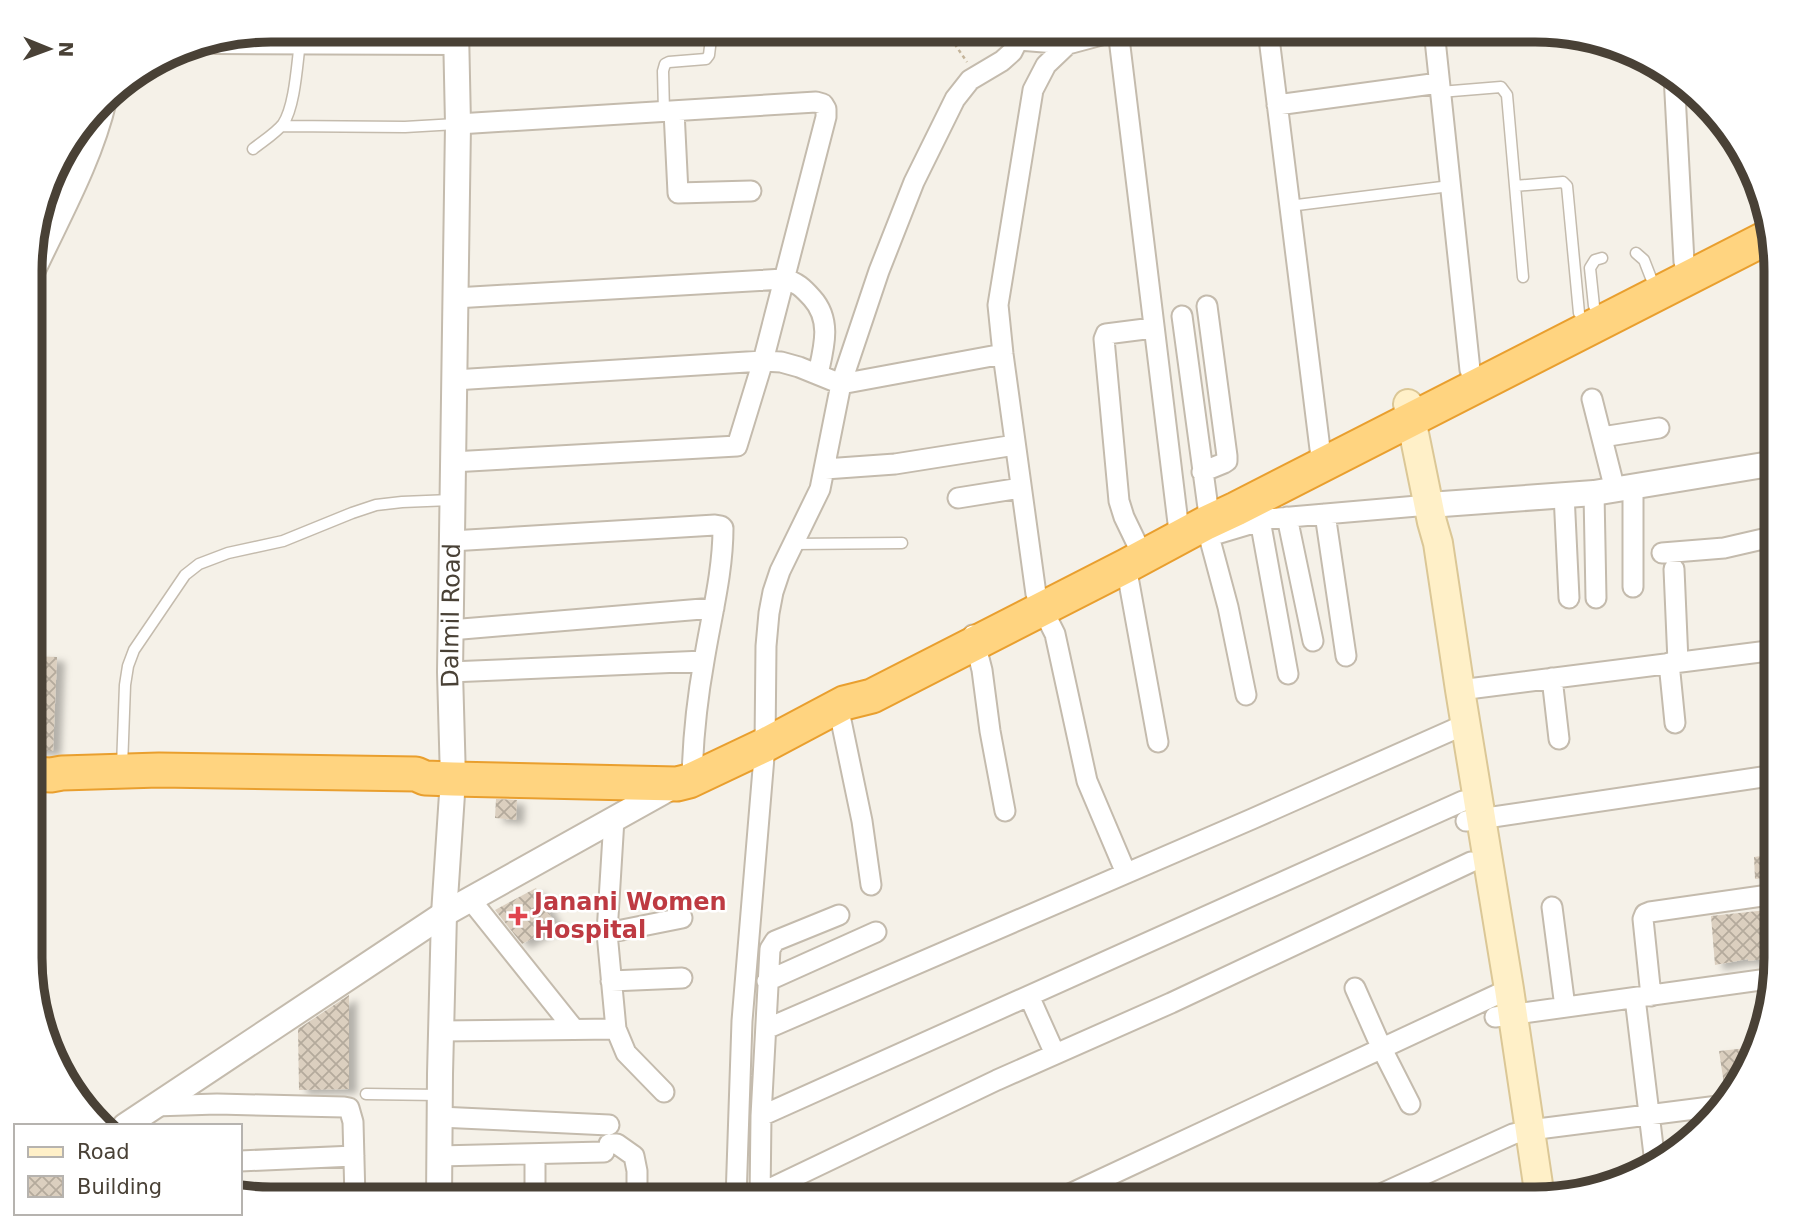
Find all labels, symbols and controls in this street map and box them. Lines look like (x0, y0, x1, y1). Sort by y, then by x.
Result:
north arrow (14, 14, 84, 84)
text: N (55, 41, 77, 57)
street label: Dalmil Road (436, 543, 466, 688)
place label: Janani Women Hospital (532, 888, 727, 944)
marker: Janani Women Hospital (508, 906, 528, 926)
legend (14, 1124, 242, 1215)
text: Road (77, 1140, 130, 1164)
text: Building (77, 1175, 162, 1199)

